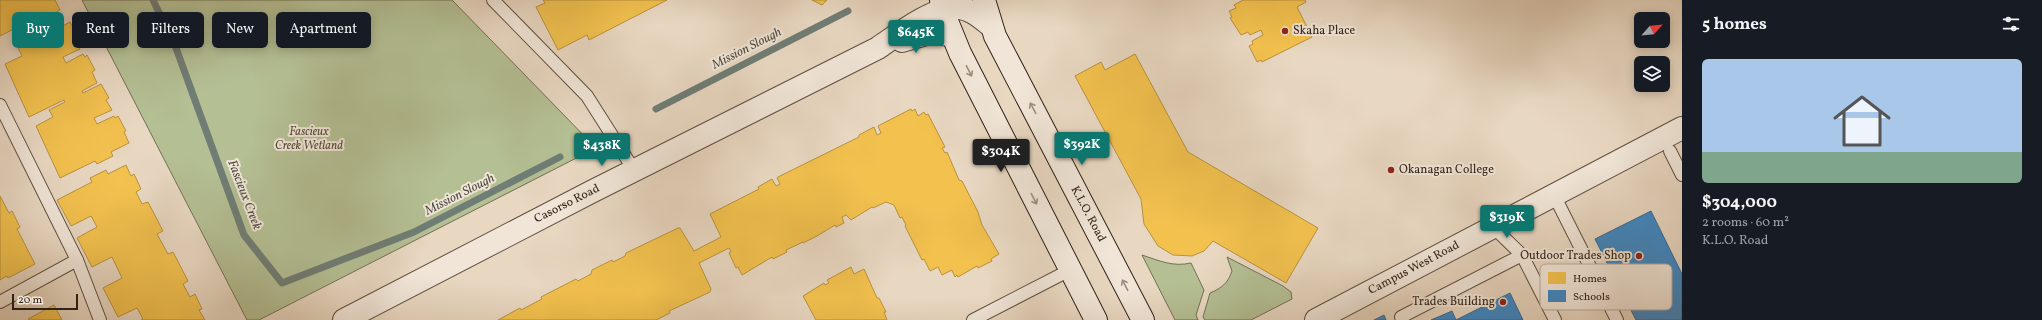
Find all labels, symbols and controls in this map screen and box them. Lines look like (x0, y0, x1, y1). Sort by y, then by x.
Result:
chip: Buy (12, 12, 64, 48)
chip: Rent (72, 12, 129, 48)
chip: Filters (137, 12, 204, 48)
chip: New (212, 12, 268, 48)
chip: Apartment (276, 12, 371, 48)
north arrow (1634, 12, 1670, 48)
map controls (1634, 12, 1670, 92)
text: 5 homes (1702, 13, 1767, 36)
icon: filters (2000, 13, 2022, 35)
pin: $645K (888, 20, 944, 54)
water label: Mission Slough (708, 23, 786, 75)
place label: Skaha Place (1293, 23, 1356, 39)
text: $645K (897, 24, 935, 42)
marker: Skaha Place (1280, 26, 1290, 36)
button: layers (1634, 56, 1670, 92)
one-way arrow (966, 65, 973, 77)
icon: home (1826, 85, 1898, 157)
one-way arrow (1029, 102, 1036, 114)
park label: Fascieux Creek Wetland (275, 124, 343, 154)
pin: $392K (1054, 132, 1110, 166)
pin: $438K (574, 133, 630, 167)
text: $392K (1063, 136, 1101, 154)
text: $438K (583, 137, 621, 155)
pin: $304K (973, 139, 1029, 173)
text: $304K (982, 143, 1020, 161)
water label: Fascieux Creek (222, 158, 266, 232)
place label: Okanagan College (1399, 162, 1494, 178)
marker: Okanagan College (1386, 165, 1396, 175)
water label: Mission Slough (421, 169, 499, 221)
street label: Casorso Road (532, 181, 603, 227)
street label: K.L.O. Road (1067, 183, 1110, 245)
text: $304,000 (1702, 191, 1777, 214)
one-way arrow (1031, 193, 1038, 205)
pin: $319K (1479, 205, 1535, 239)
text: $319K (1489, 209, 1525, 227)
text: 2 rooms · 60 m² (1702, 214, 1789, 232)
text: K.L.O. Road (1702, 232, 1768, 250)
street label: Campus West Road (1366, 237, 1462, 299)
place label: Outdoor Trades Shop (1520, 248, 1631, 264)
marker: Outdoor Trades Shop (1634, 251, 1644, 261)
legend (1540, 264, 1672, 310)
text: Homes (1573, 272, 1607, 287)
one-way arrow (1121, 280, 1128, 292)
text: Schools (1573, 290, 1610, 305)
scale bar (12, 292, 78, 311)
text: 20 m (18, 293, 42, 308)
place label: Trades Building (1412, 294, 1495, 310)
marker: Trades Building (1498, 297, 1508, 307)

